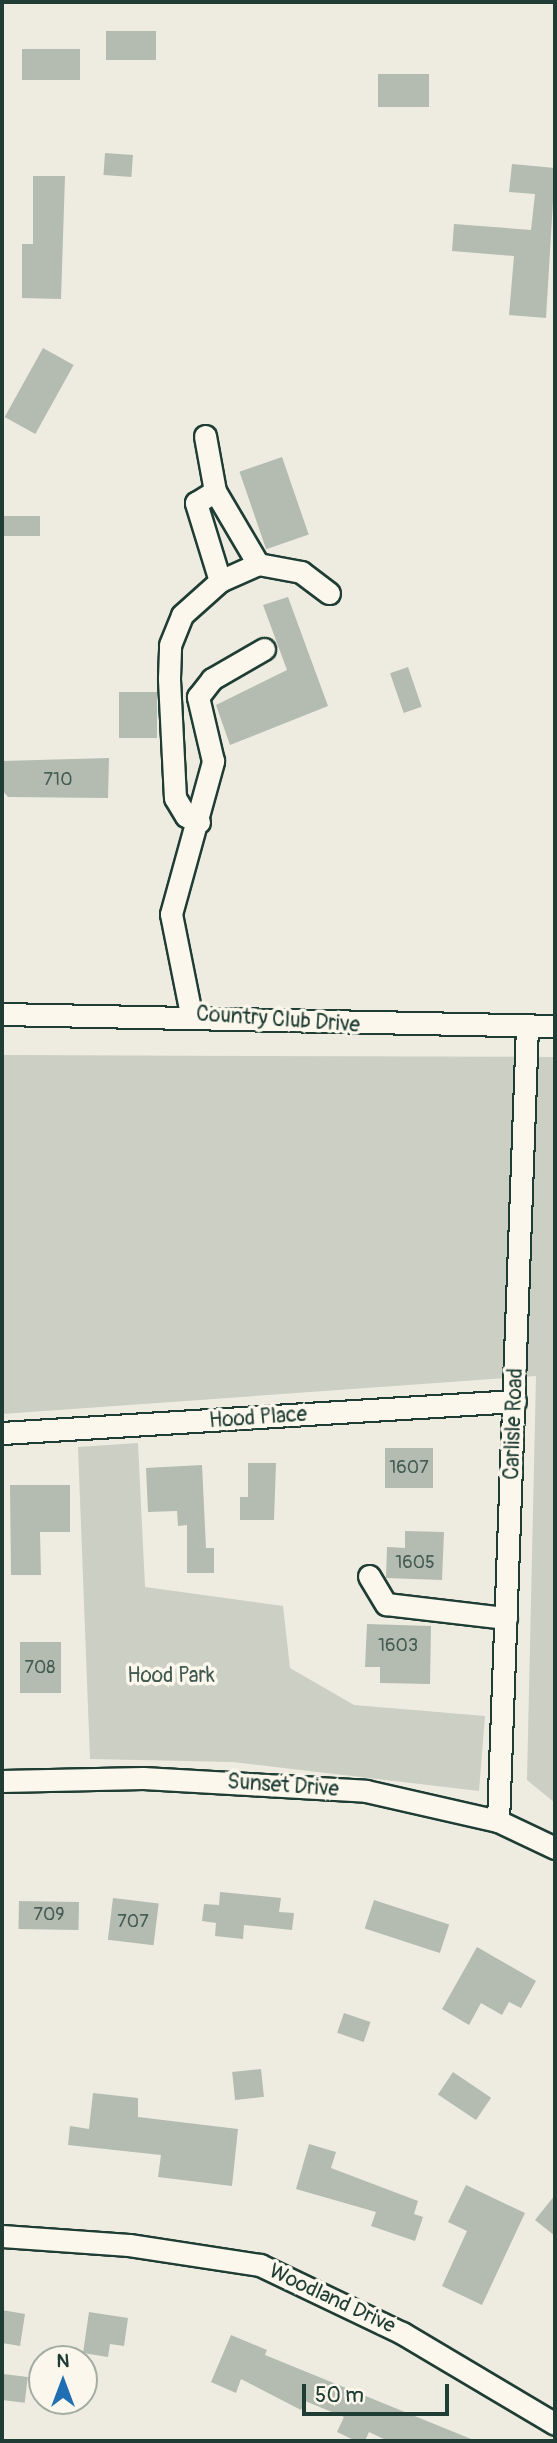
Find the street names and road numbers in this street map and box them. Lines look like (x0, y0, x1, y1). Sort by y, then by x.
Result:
street label: Country Club Drive (195, 1002, 361, 1038)
street label: Carlisle Road (499, 1368, 529, 1480)
street label: Hood Place (208, 1402, 308, 1434)
street label: Sunset Drive (226, 1770, 340, 1802)
street label: Woodland Drive (265, 2259, 399, 2339)

